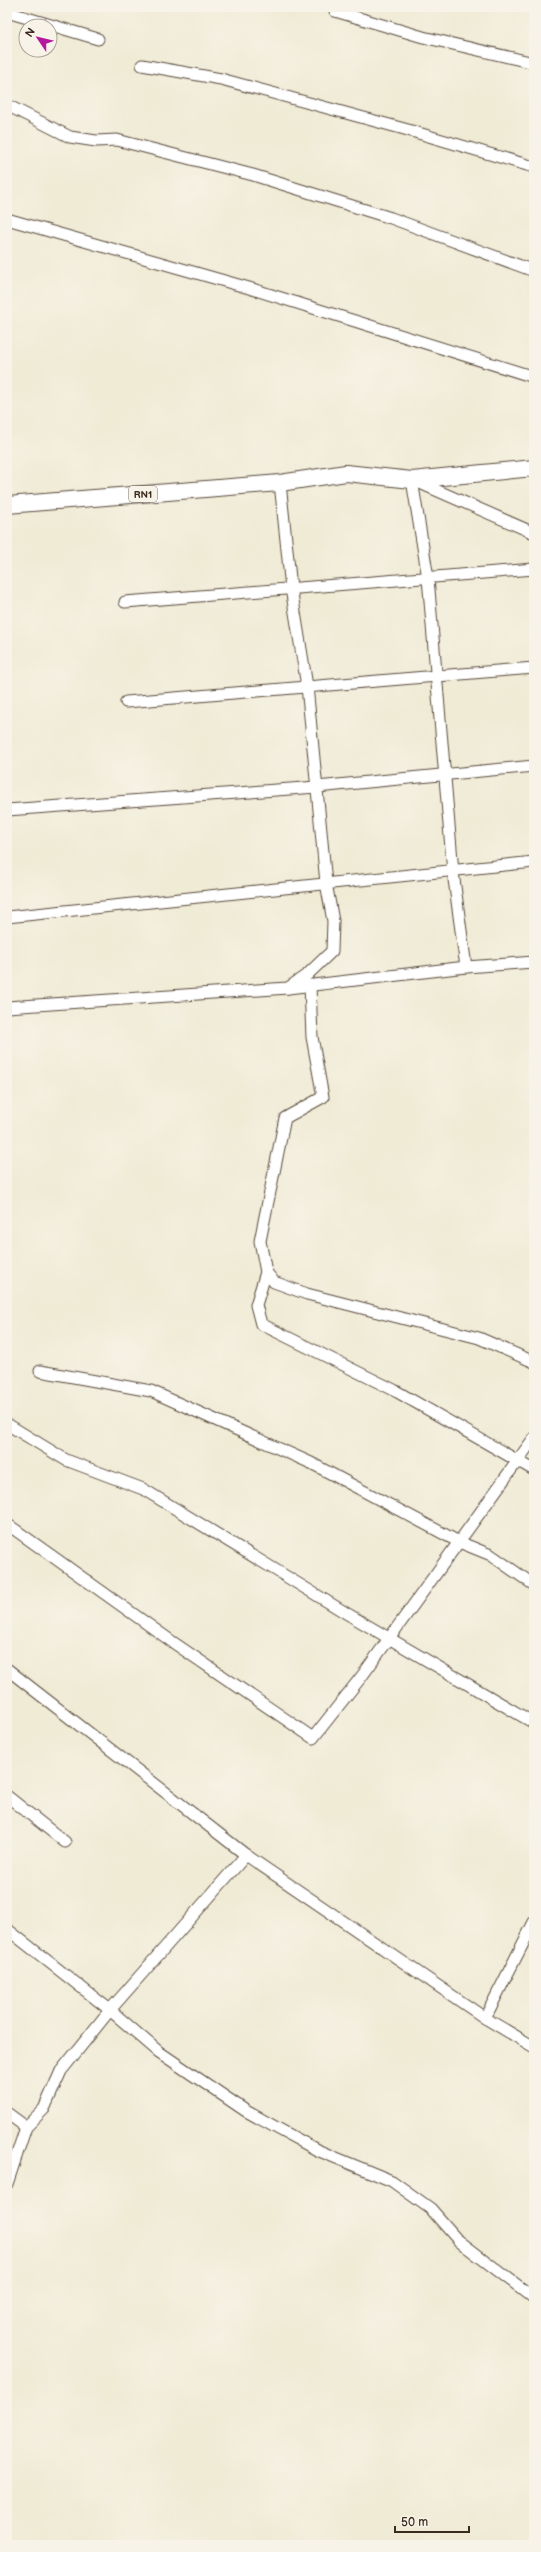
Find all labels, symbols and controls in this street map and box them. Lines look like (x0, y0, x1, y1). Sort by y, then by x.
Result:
north arrow (18, 18, 58, 58)
text: N (23, 25, 38, 40)
road number: RN1 (129, 486, 157, 502)
scale bar (395, 2508, 469, 2534)
text: 50 m (401, 2515, 428, 2530)

